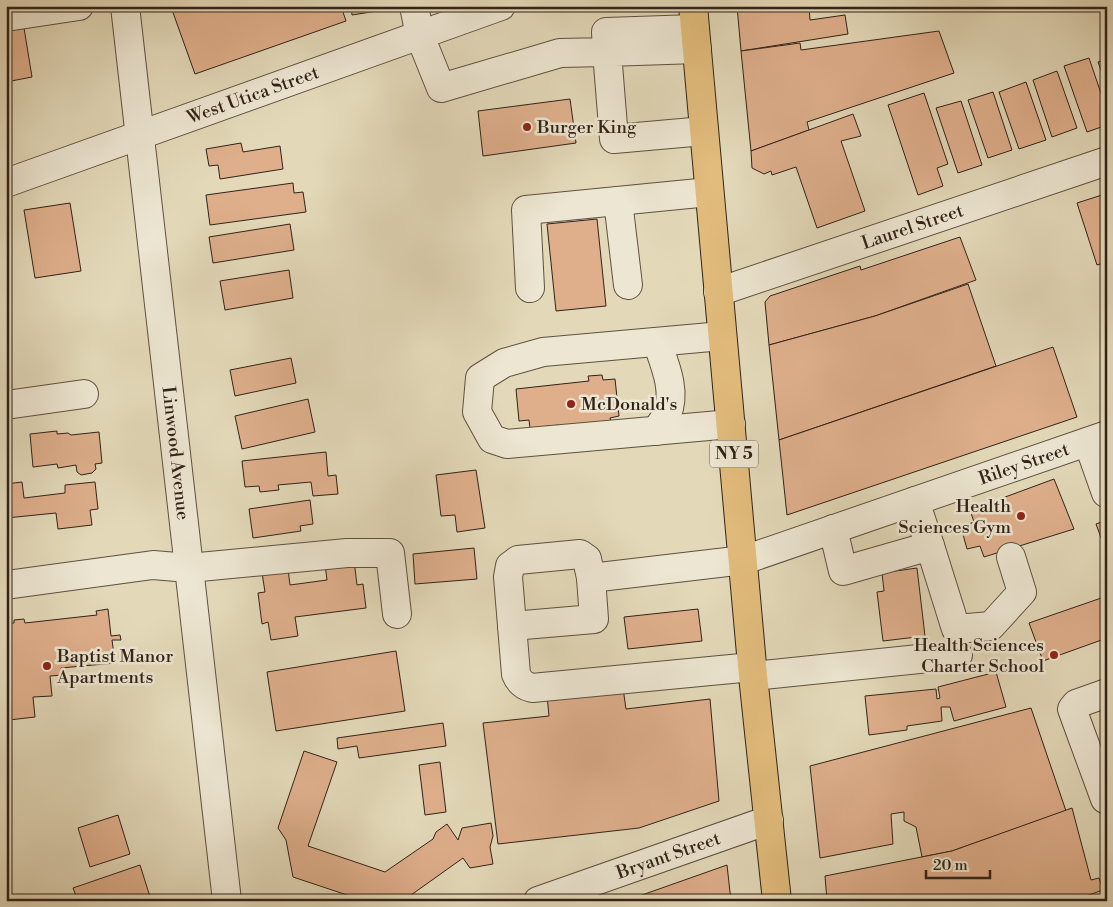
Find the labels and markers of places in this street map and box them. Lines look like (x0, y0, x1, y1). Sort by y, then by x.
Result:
place label: Burger King (536, 116, 637, 139)
marker: Burger King (521, 121, 533, 133)
place label: McDonald's (581, 393, 678, 416)
marker: McDonald's (565, 398, 577, 410)
place label: Health Sciences Gym (898, 495, 1011, 539)
marker: Health Sciences Gym (1015, 510, 1027, 522)
place label: Health Sciences Charter School (914, 634, 1045, 678)
place label: Baptist Manor Apartments (56, 645, 173, 689)
marker: Health Sciences Charter School (1048, 649, 1060, 661)
marker: Baptist Manor Apartments (41, 660, 53, 672)

